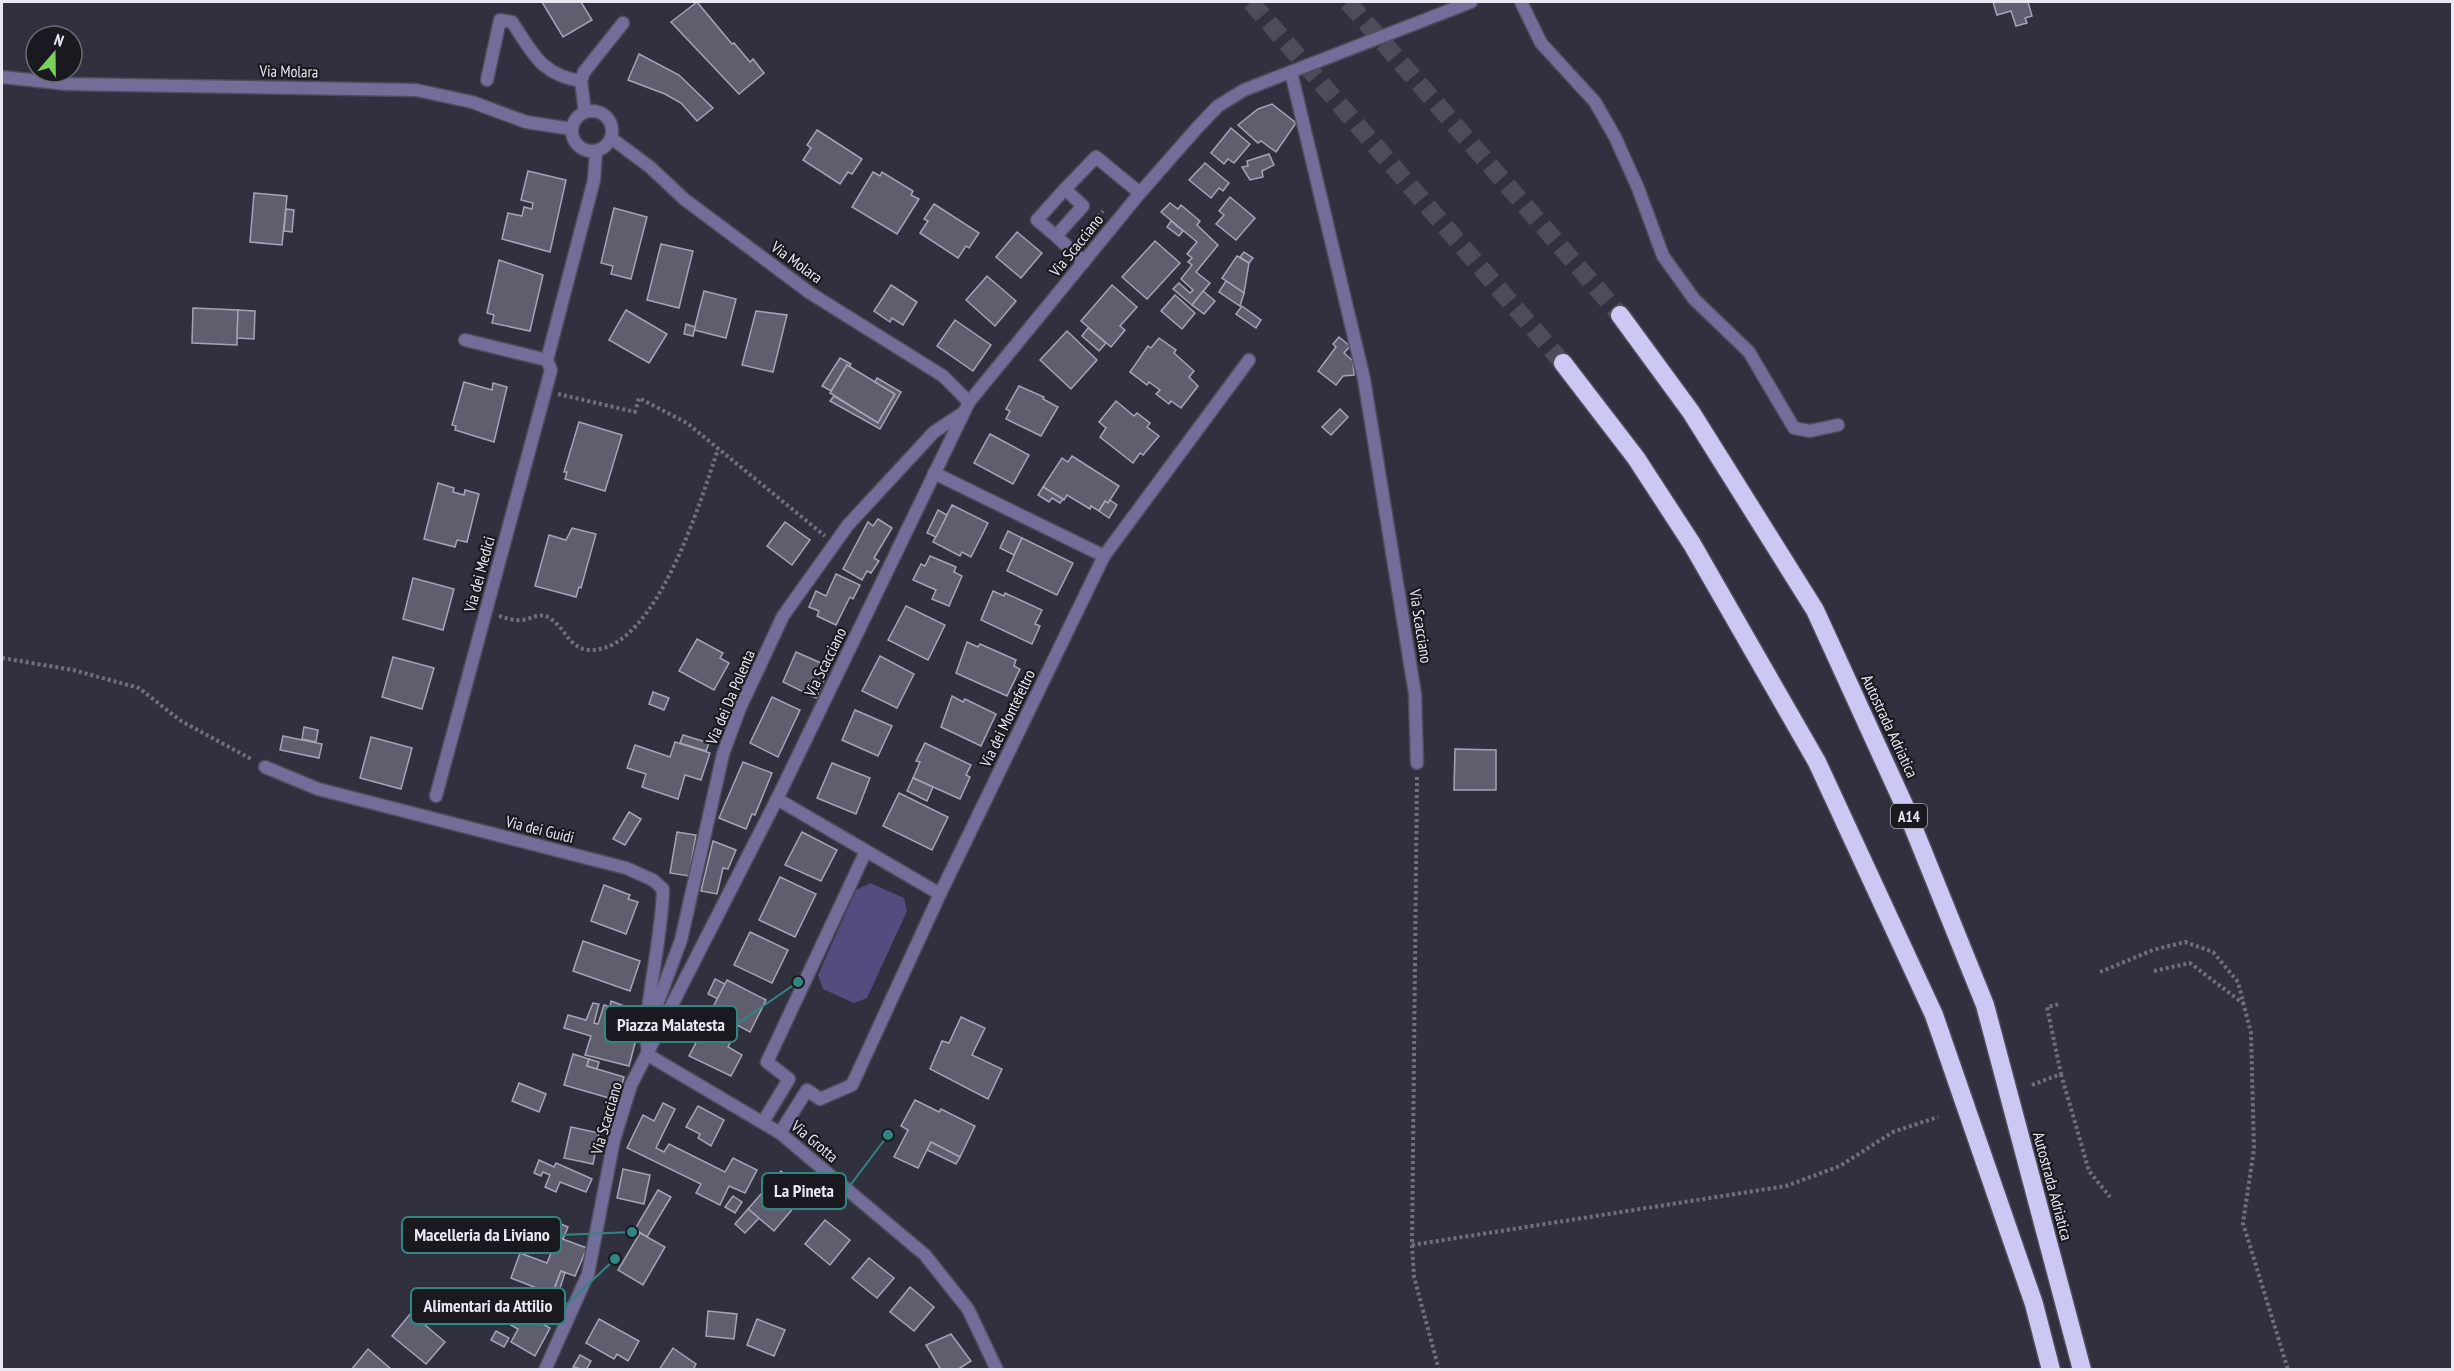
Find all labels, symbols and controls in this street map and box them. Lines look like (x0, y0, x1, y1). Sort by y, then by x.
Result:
north arrow (24, 24, 84, 84)
text: N (52, 29, 67, 51)
street label: Via Molara (258, 60, 319, 82)
street label: Via Scacciano (1044, 210, 1107, 281)
street label: Via Molara (767, 236, 827, 287)
street label: Via dei Medici (459, 534, 499, 615)
street label: Via Scacciano (1405, 587, 1437, 664)
street label: Via Scacciano (799, 624, 850, 701)
street label: Via dei Da Polenta (701, 647, 759, 748)
street label: Via dei Montefeltro (974, 666, 1039, 771)
street label: Autostrada Adriatica (1857, 671, 1923, 781)
road number: A14 (1891, 804, 1927, 828)
street label: Via dei Guidi (503, 811, 576, 847)
callout: Piazza Malatesta (605, 1006, 737, 1042)
text: Piazza Malatesta (617, 1013, 725, 1036)
street label: Via Scacciano (586, 1079, 626, 1158)
street label: Via Grotta (787, 1115, 843, 1166)
street label: Autostrada Adriatica (2029, 1130, 2077, 1242)
callout: La Pineta (762, 1173, 846, 1209)
text: La Pineta (774, 1179, 834, 1202)
callout: Macelleria da Liviano (402, 1217, 561, 1253)
text: Macelleria da Liviano (414, 1223, 550, 1246)
callout: Alimentari da Attilio (411, 1288, 565, 1324)
text: Alimentari da Attilio (423, 1294, 552, 1317)

